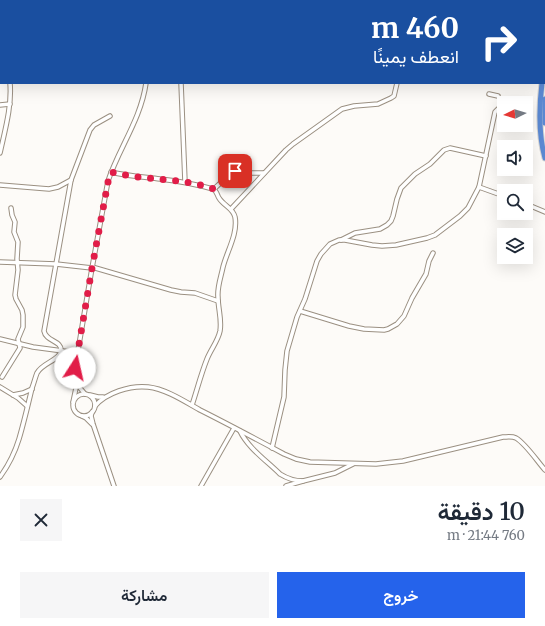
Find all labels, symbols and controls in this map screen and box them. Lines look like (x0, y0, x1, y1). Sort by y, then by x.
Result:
text: 460 m (371, 10, 459, 46)
icon: right (473, 16, 525, 68)
text: انعطف يمينًا (373, 45, 459, 68)
north arrow (497, 96, 533, 132)
map controls (497, 96, 533, 264)
button: sound (497, 140, 533, 176)
pin (218, 154, 252, 188)
icon: arrive (224, 160, 246, 182)
button: search (497, 184, 533, 220)
button: layers (497, 228, 533, 264)
position arrow (54, 347, 96, 389)
text: 10 دقيقة (437, 496, 525, 527)
button: close (20, 499, 62, 541)
text: 760 m · 21:44 (447, 527, 525, 544)
button: مشاركة (20, 572, 269, 618)
button: خروج (277, 572, 525, 618)

